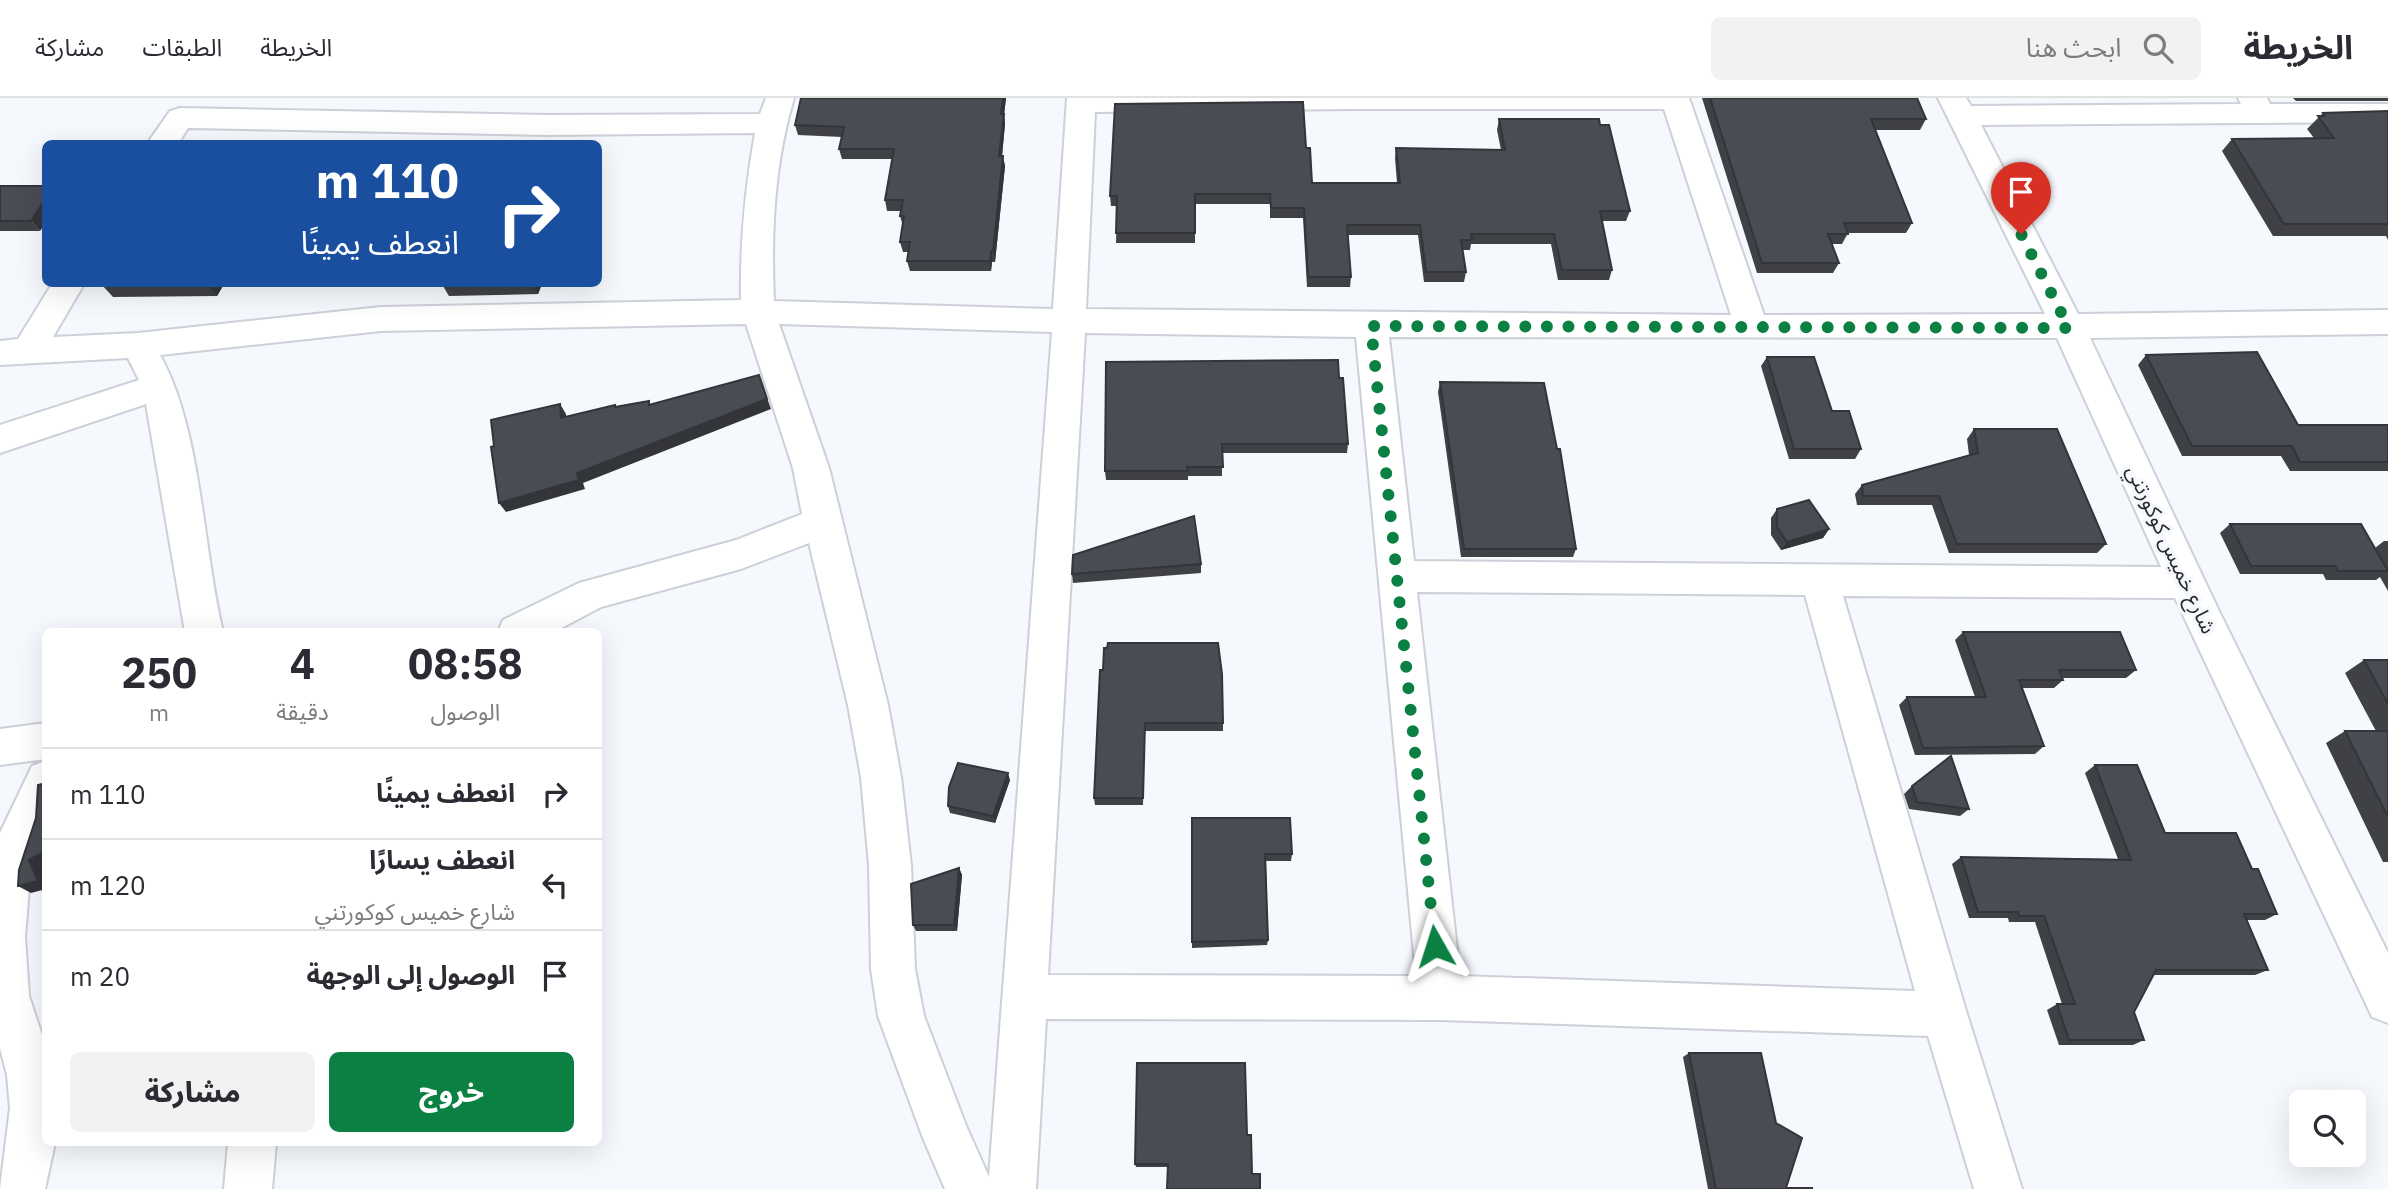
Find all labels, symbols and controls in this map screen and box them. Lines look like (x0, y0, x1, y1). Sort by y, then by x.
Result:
search box (1711, 17, 2201, 80)
text: الخريطة (2243, 25, 2353, 68)
icon: search (2139, 29, 2177, 67)
text: ابحث هنا (2026, 30, 2121, 64)
text: مشاركة (35, 31, 104, 63)
text: الطبقات (142, 31, 222, 63)
text: الخريطة (260, 31, 332, 63)
text: 110 m (315, 148, 459, 211)
pin (1991, 162, 2051, 234)
icon: right (483, 168, 574, 259)
icon: arrive (2002, 173, 2040, 211)
text: انعطف يمينًا (300, 221, 459, 263)
street label: شارع خميس كوكورتني (2118, 460, 2223, 639)
text: 4 (290, 636, 315, 691)
text: 08:58 (408, 636, 523, 691)
text: 250 (121, 645, 197, 700)
text: دقيقة (276, 696, 329, 726)
text: الوصول (430, 696, 500, 726)
text: m (149, 697, 169, 727)
text: انعطف يمينًا (376, 775, 515, 809)
icon: right (536, 775, 574, 813)
text: 110 m (70, 777, 146, 811)
text: انعطف يسارًا (369, 842, 515, 876)
icon: left (536, 866, 574, 904)
text: 120 m (70, 868, 146, 902)
text: شارع خميس كوكورتني (315, 896, 515, 926)
position arrow (1398, 909, 1472, 983)
text: الوصول إلى الوجهة (306, 957, 515, 991)
icon: arrive (536, 957, 574, 995)
text: 20 m (70, 959, 130, 993)
button: مشاركة (70, 1052, 315, 1132)
button: خروج (329, 1052, 574, 1132)
map controls (2289, 1090, 2366, 1167)
button: search (2289, 1090, 2366, 1167)

